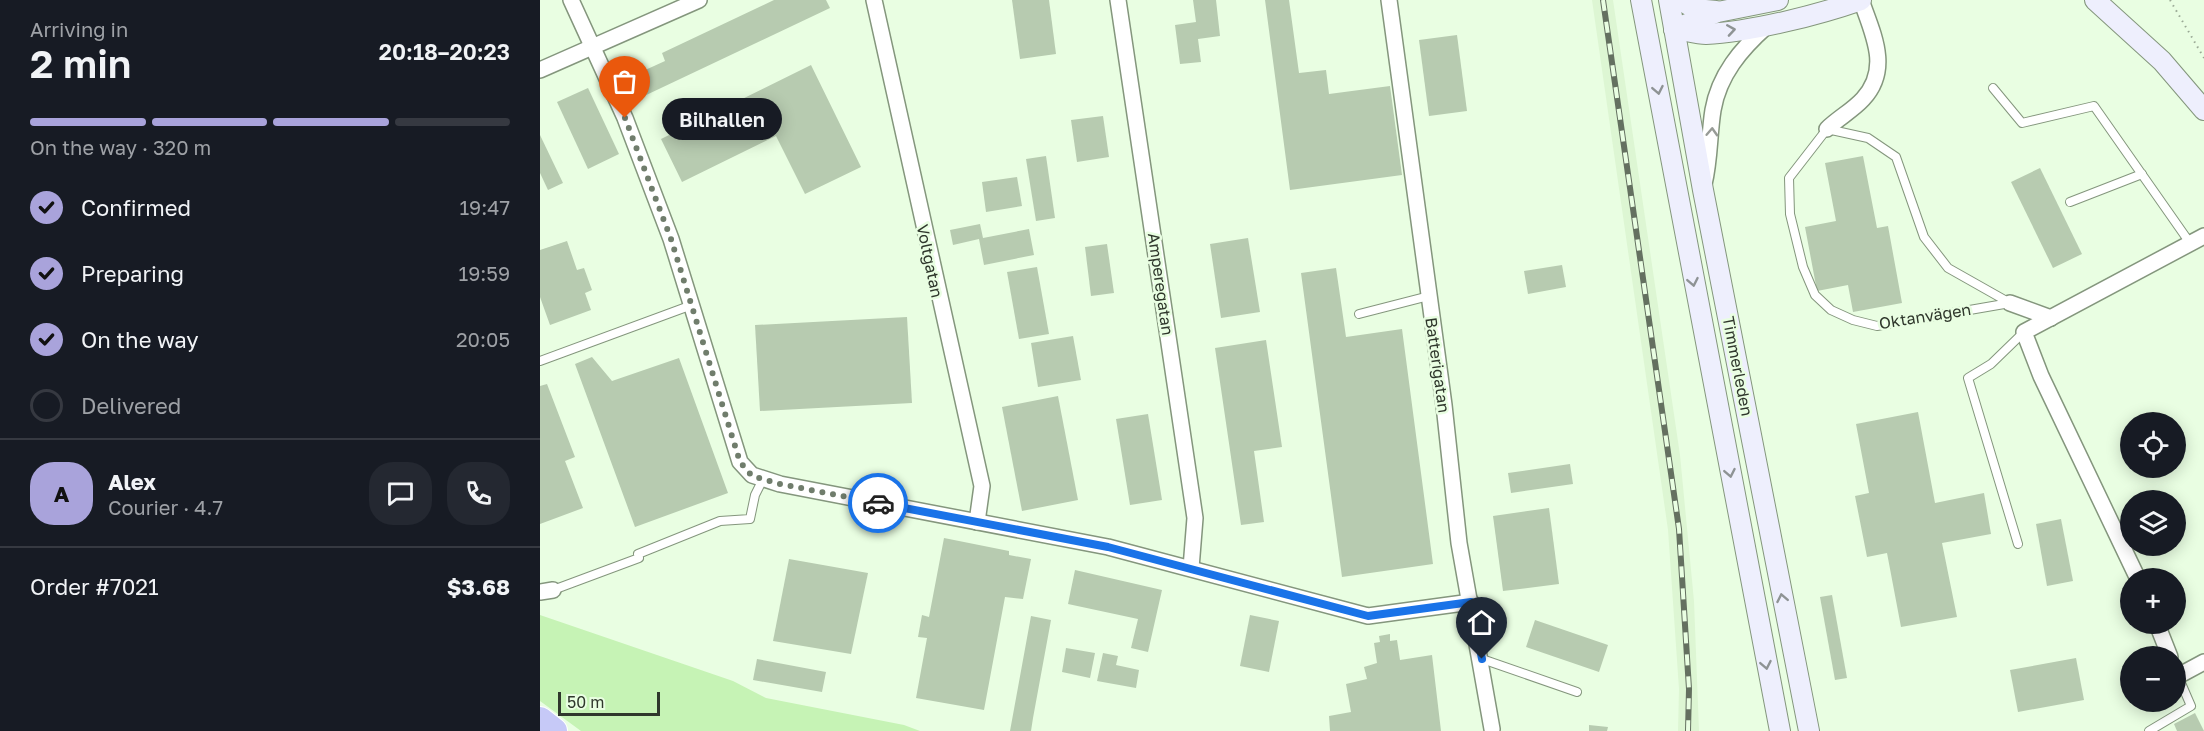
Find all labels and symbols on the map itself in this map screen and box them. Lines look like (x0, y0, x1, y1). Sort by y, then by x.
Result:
one-way arrow (1727, 24, 1736, 36)
pin (599, 56, 650, 118)
one-way arrow (1651, 85, 1664, 95)
callout: Bilhallen (661, 97, 781, 139)
one-way arrow (1705, 128, 1718, 137)
street label: Voltgatan (912, 222, 948, 300)
street label: Amperegatan (1144, 231, 1178, 337)
one-way arrow (1686, 276, 1699, 286)
street label: Oktanvägen (1878, 299, 1972, 333)
street label: Timmerleden (1719, 314, 1757, 418)
street label: Batterigatan (1421, 316, 1455, 414)
one-way arrow (1723, 468, 1736, 478)
courier (848, 473, 908, 533)
one-way arrow (1776, 593, 1789, 603)
pin (1456, 597, 1507, 659)
one-way arrow (1760, 660, 1772, 669)
scale bar (558, 689, 660, 716)

